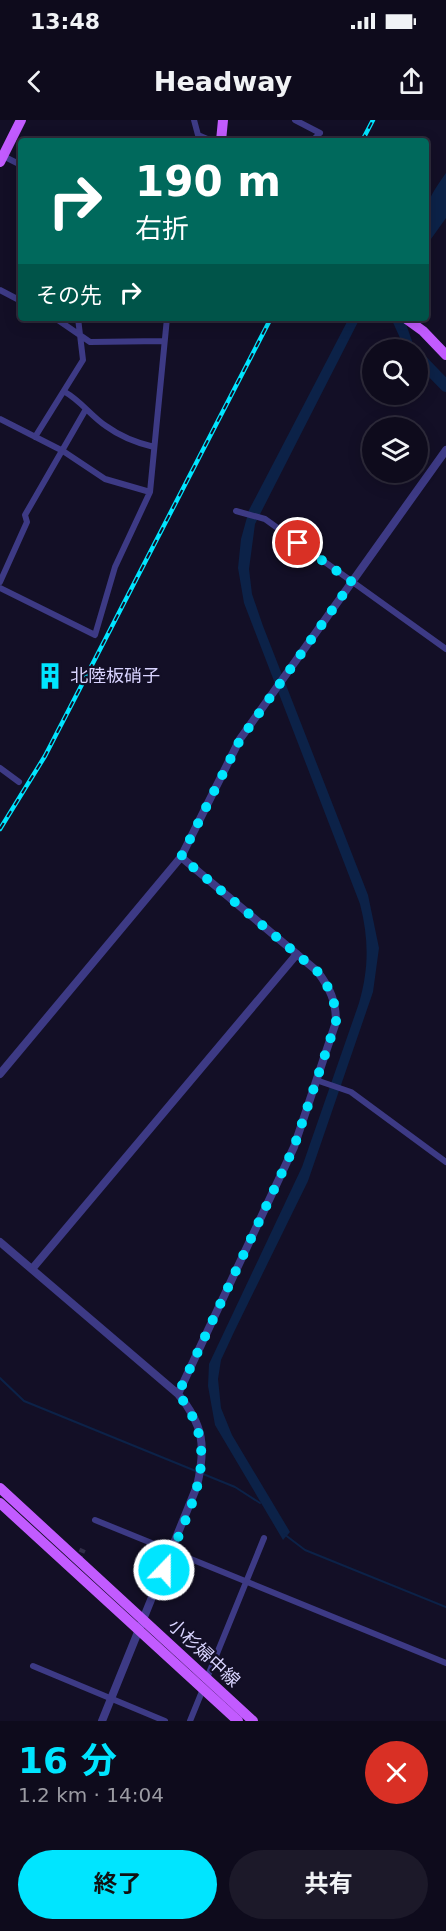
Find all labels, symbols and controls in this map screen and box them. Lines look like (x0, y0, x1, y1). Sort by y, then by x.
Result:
text: 13:48 (30, 9, 100, 34)
icon: back (18, 65, 51, 98)
icon: share (395, 65, 428, 98)
text: Headway (154, 66, 292, 97)
text: 190 m (135, 157, 281, 206)
icon: right (36, 162, 114, 240)
text: 右折 (135, 213, 189, 244)
icon: right (114, 276, 147, 309)
text: その先 (36, 283, 102, 308)
map controls (362, 339, 428, 483)
button: search (362, 339, 428, 405)
button: layers (362, 417, 428, 483)
pin (272, 517, 323, 568)
icon: arrive (281, 526, 314, 559)
building icon: 北陸板硝子 (35, 661, 65, 691)
place label: 北陸板硝子 (70, 665, 160, 686)
position arrow (132, 1538, 196, 1602)
street label: 小杉婦中線 (164, 1614, 244, 1691)
text: 16 分 (18, 1740, 117, 1781)
button: close (365, 1741, 428, 1804)
text: 1.2 km · 14:04 (18, 1783, 164, 1807)
button: 終了 (18, 1850, 217, 1919)
button: 共有 (229, 1850, 428, 1919)

